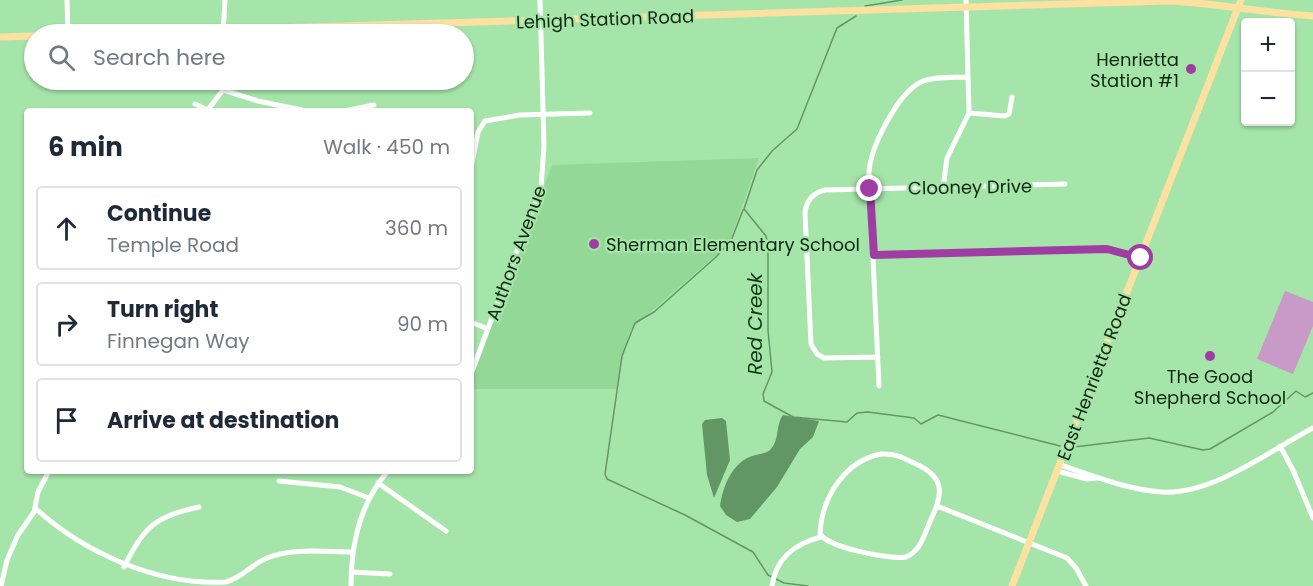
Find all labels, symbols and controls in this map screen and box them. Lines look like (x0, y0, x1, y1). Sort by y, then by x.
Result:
street label: Lehigh Station Road (515, 3, 695, 35)
map controls (1241, 18, 1295, 126)
button: + (1241, 18, 1295, 72)
search box (24, 24, 474, 90)
icon: search (45, 41, 78, 74)
text: Search here (93, 42, 226, 73)
place label: Henrietta Station #1 (1090, 47, 1179, 93)
marker: Henrietta Station #1 (1184, 62, 1198, 76)
button: − (1241, 72, 1295, 126)
text: 6 min (48, 129, 123, 165)
text: Walk · 450 m (323, 133, 450, 161)
street label: Clooney Drive (908, 173, 1032, 201)
route end (856, 175, 882, 201)
street label: Authors Avenue (480, 182, 552, 324)
text: Continue (107, 198, 211, 229)
icon: ahead (50, 212, 83, 245)
text: 360 m (385, 214, 448, 242)
text: Temple Road (107, 231, 239, 259)
place label: Sherman Elementary School (606, 232, 860, 257)
marker: Sherman Elementary School (587, 237, 601, 251)
route start (1127, 244, 1153, 270)
water label: Red Creek (741, 271, 769, 375)
street label: East Henrietta Road (1051, 290, 1137, 464)
text: Turn right (107, 294, 218, 325)
icon: right (50, 308, 83, 341)
text: 90 m (397, 310, 448, 338)
text: Finnegan Way (107, 327, 249, 355)
marker: The Good Shepherd School (1203, 349, 1217, 363)
place label: The Good Shepherd School (1134, 364, 1286, 410)
icon: arrive (50, 404, 83, 437)
text: Arrive at destination (107, 405, 339, 436)

